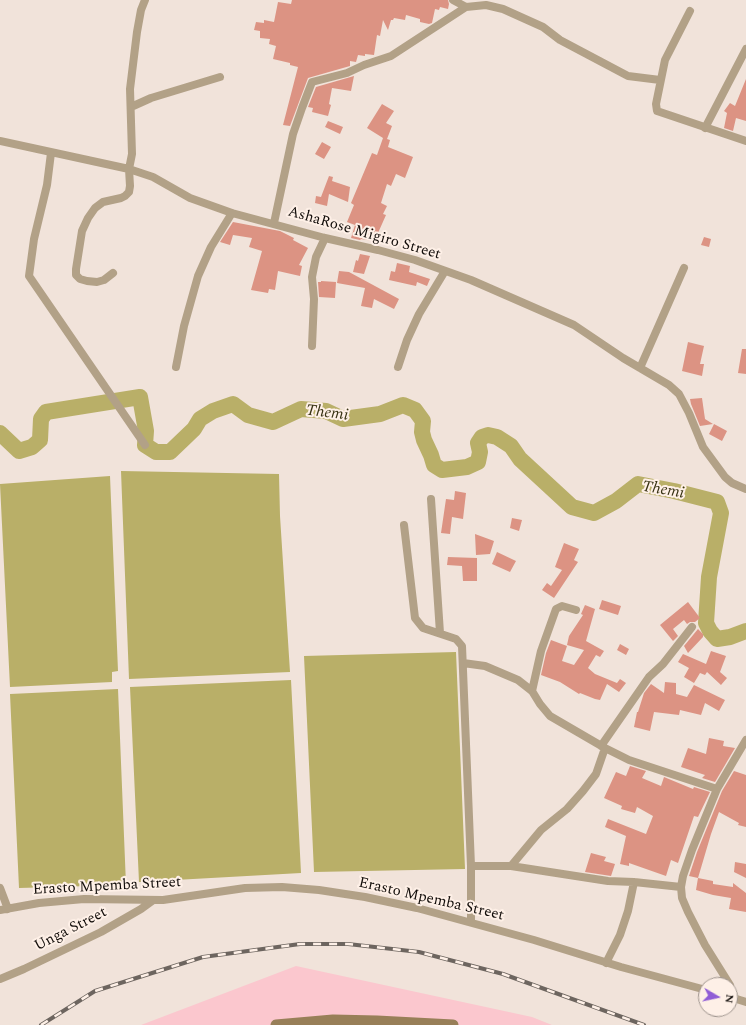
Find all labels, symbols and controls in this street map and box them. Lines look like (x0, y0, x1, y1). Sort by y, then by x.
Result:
street label: AshaRose Migiro Street (285, 204, 443, 264)
water label: Themi (305, 402, 349, 426)
water label: Themi (640, 478, 686, 504)
street label: Erasto Mpemba Street (32, 874, 182, 900)
street label: Erasto Mpemba Street (357, 875, 505, 925)
street label: Unga Street (32, 904, 110, 956)
north arrow (698, 977, 738, 1017)
text: N (720, 993, 738, 1005)

